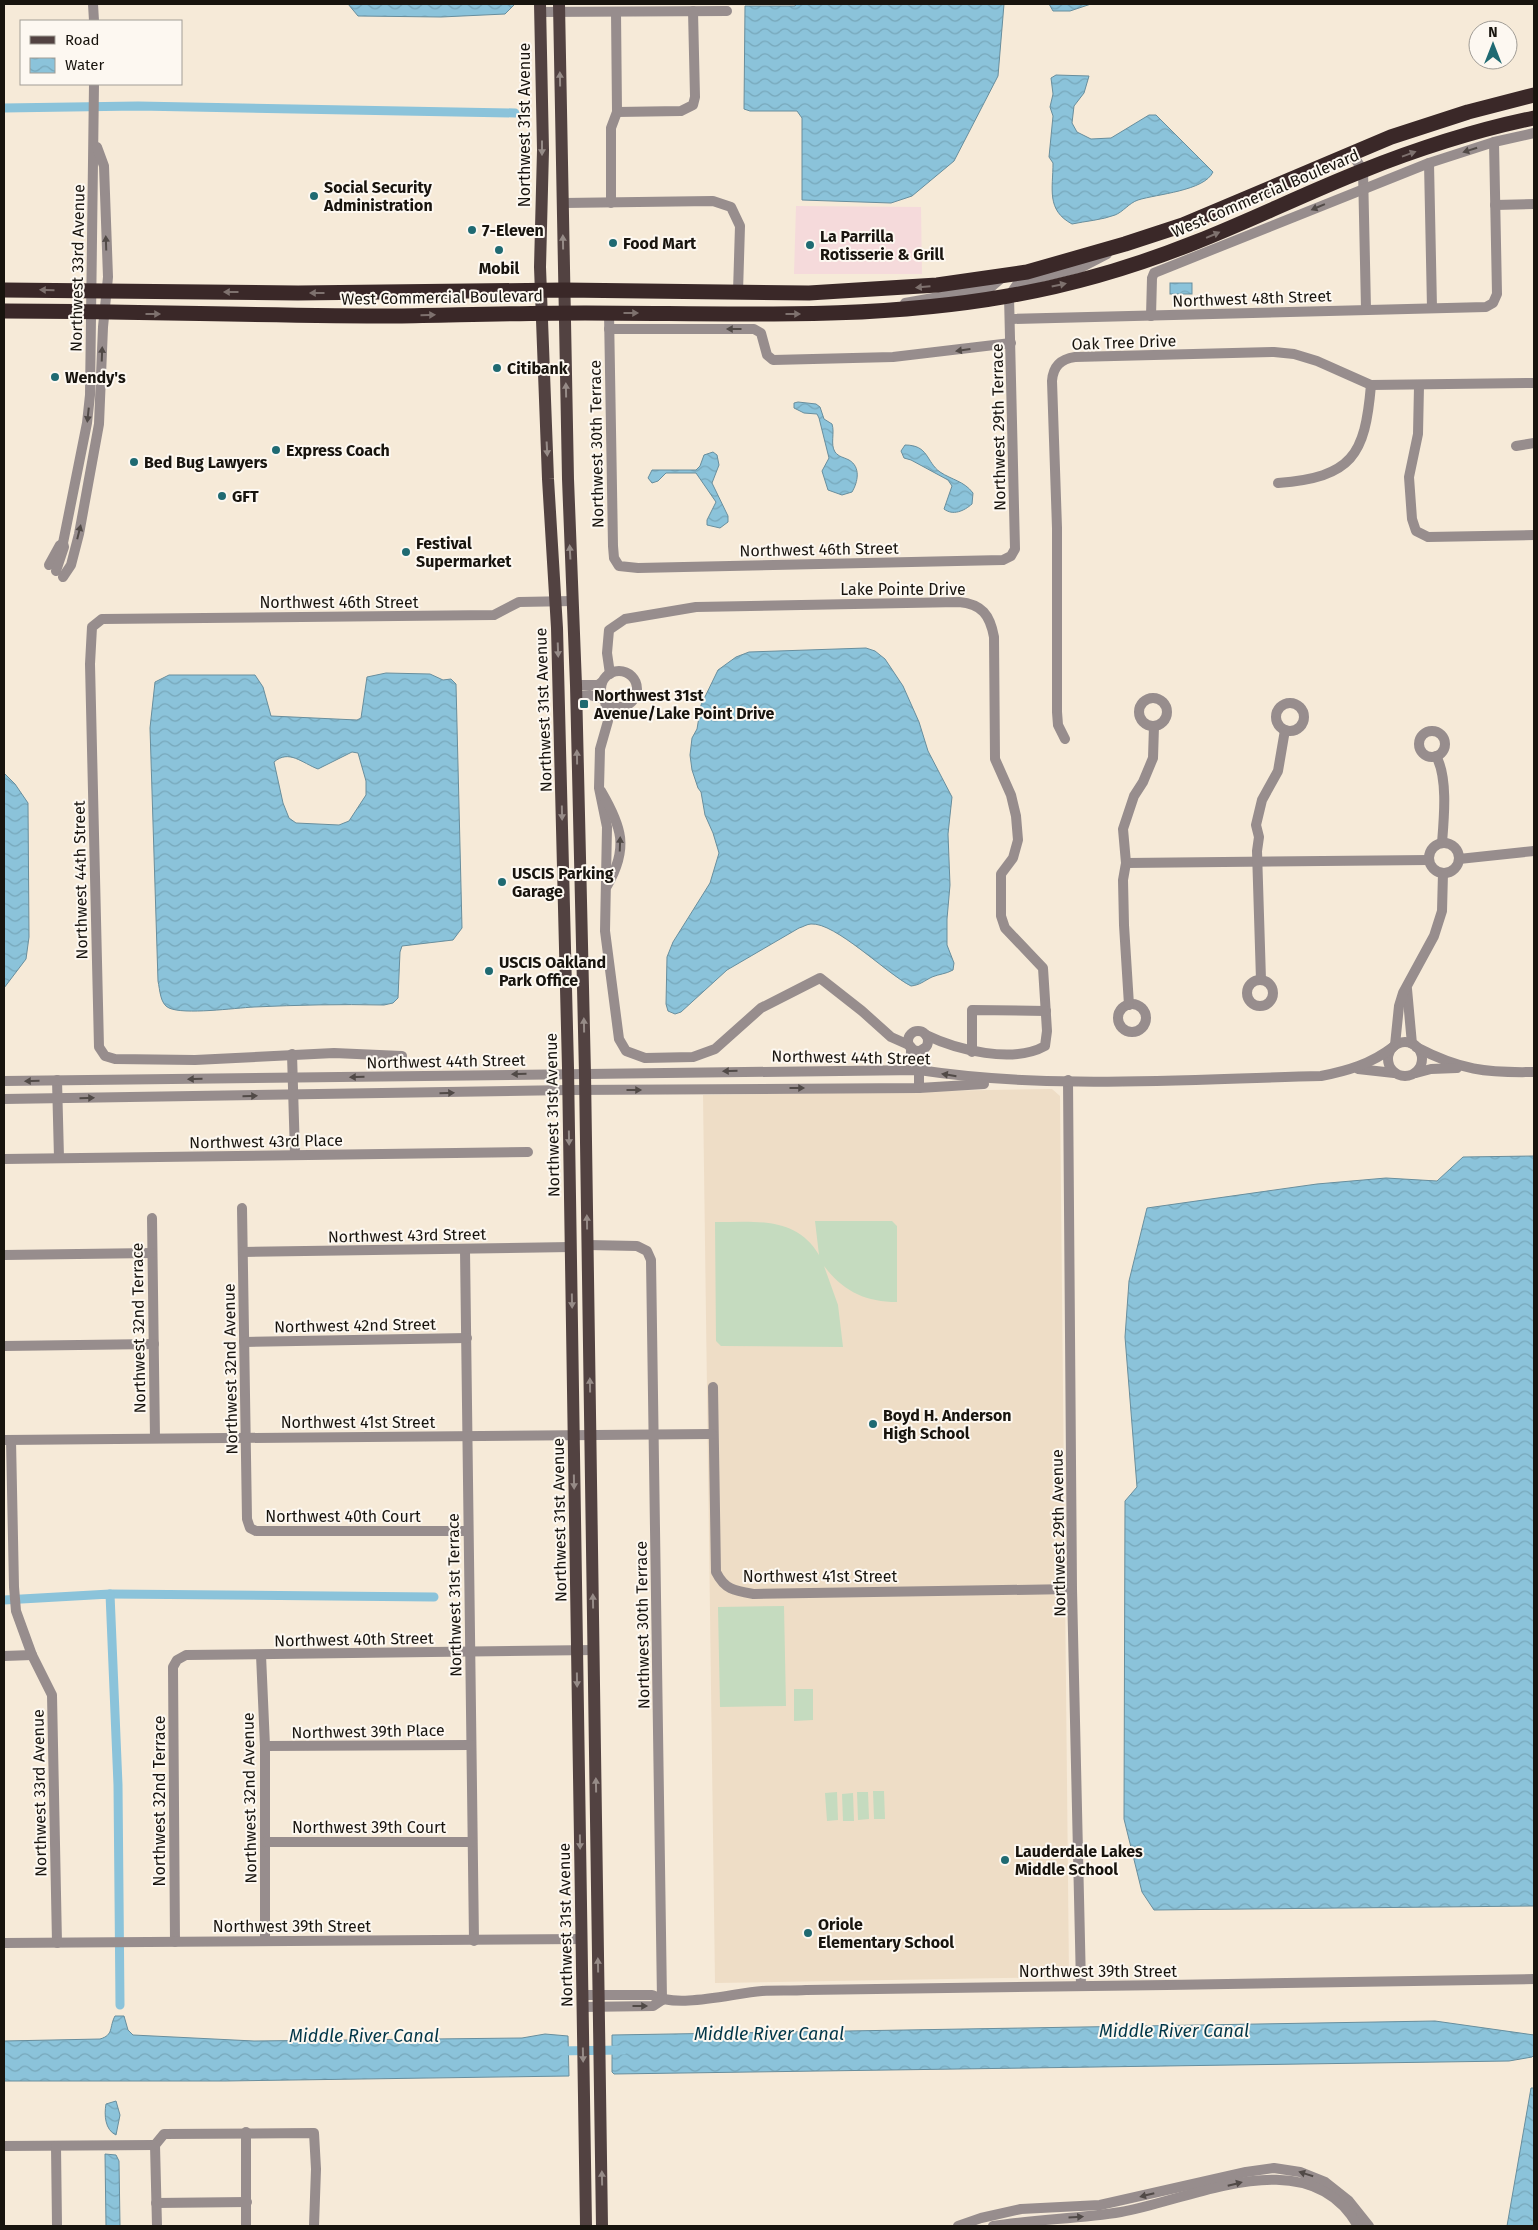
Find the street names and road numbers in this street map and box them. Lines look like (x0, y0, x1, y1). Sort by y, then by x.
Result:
street label: Northwest 31st Avenue (515, 43, 534, 207)
street label: West Commercial Boulevard (1169, 145, 1362, 242)
street label: Northwest 33rd Avenue (67, 184, 88, 352)
street label: West Commercial Boulevard (341, 286, 543, 309)
street label: Northwest 48th Street (1172, 286, 1332, 311)
street label: Oak Tree Drive (1071, 331, 1177, 354)
street label: Northwest 29th Terrace (988, 343, 1009, 511)
street label: Northwest 30th Terrace (586, 360, 607, 528)
street label: Northwest 46th Street (739, 539, 899, 560)
street label: Lake Pointe Drive (840, 580, 966, 599)
street label: Northwest 46th Street (259, 593, 419, 612)
street label: Northwest 31st Avenue (531, 628, 556, 792)
street label: Northwest 44th Street (70, 800, 91, 960)
street label: Northwest 31st Avenue (542, 1033, 563, 1197)
street label: Northwest 44th Street (771, 1047, 931, 1068)
street label: Northwest 44th Street (366, 1051, 526, 1072)
street label: Northwest 43rd Place (189, 1131, 343, 1152)
street label: Northwest 43rd Street (328, 1225, 487, 1246)
street label: Northwest 32nd Terrace (128, 1242, 149, 1414)
street label: Northwest 32nd Avenue (220, 1283, 241, 1455)
street label: Northwest 42nd Street (274, 1315, 436, 1336)
street label: Northwest 41st Street (281, 1413, 436, 1432)
street label: Northwest 31st Avenue (549, 1438, 570, 1602)
street label: Northwest 29th Avenue (1048, 1449, 1069, 1617)
street label: Northwest 40th Court (265, 1507, 421, 1526)
street label: Northwest 31st Terrace (444, 1513, 465, 1677)
street label: Northwest 30th Terrace (632, 1541, 653, 1709)
street label: Northwest 41st Street (743, 1567, 898, 1586)
street label: Northwest 40th Street (274, 1629, 434, 1650)
street label: Northwest 33rd Avenue (29, 1709, 50, 1877)
street label: Northwest 32nd Avenue (239, 1712, 260, 1884)
street label: Northwest 32nd Terrace (150, 1716, 169, 1886)
street label: Northwest 39th Place (291, 1721, 445, 1742)
street label: Northwest 39th Court (292, 1818, 446, 1837)
street label: Northwest 31st Avenue (555, 1843, 576, 2007)
street label: Northwest 39th Street (213, 1917, 371, 1936)
street label: Northwest 39th Street (1019, 1962, 1177, 1981)

